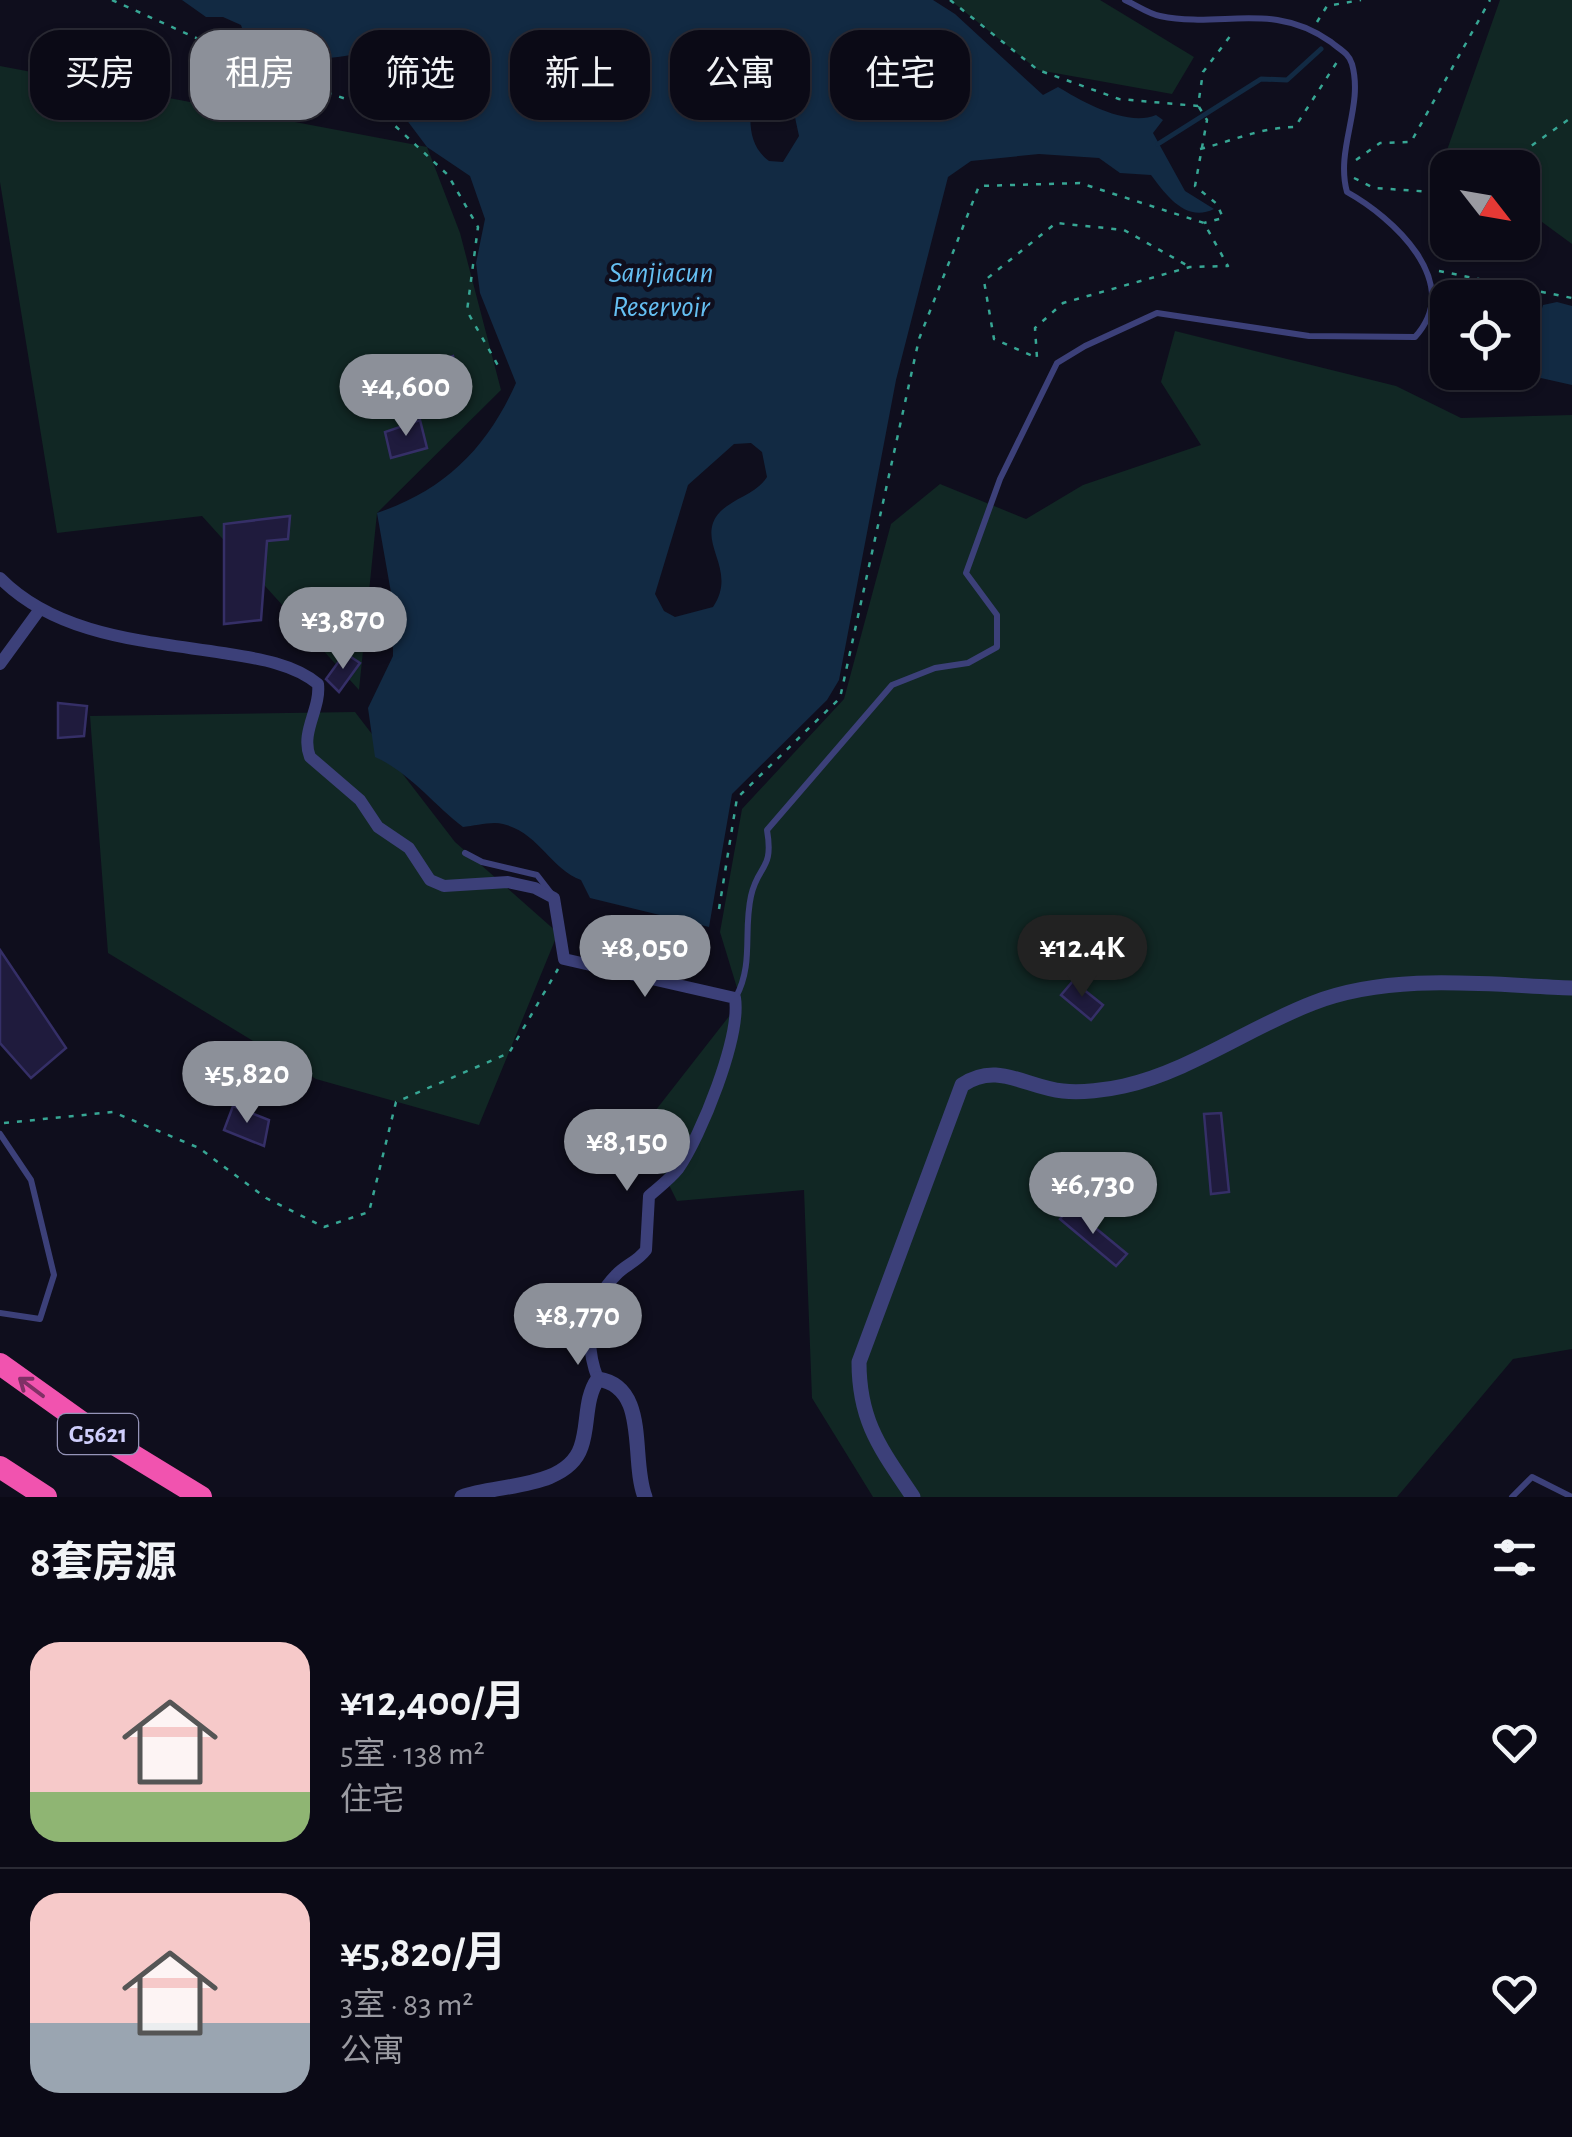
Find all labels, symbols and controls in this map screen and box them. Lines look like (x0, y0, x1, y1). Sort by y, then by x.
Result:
chip: 买房 (30, 30, 170, 120)
chip: 租房 (190, 30, 330, 120)
chip: 筛选 (350, 30, 490, 120)
chip: 新上 (510, 30, 650, 120)
chip: 公寓 (670, 30, 810, 120)
chip: 住宅 (830, 30, 970, 120)
north arrow (1430, 150, 1540, 260)
map controls (1430, 150, 1540, 390)
water label: Sanjiacun Reservoir (609, 258, 714, 322)
button: locate (1430, 280, 1540, 390)
pin: ¥4,600 (325, 354, 487, 439)
text: ¥4,600 (361, 370, 451, 402)
pin: ¥3,870 (262, 587, 424, 672)
text: ¥3,870 (301, 603, 385, 635)
pin: ¥8,050 (564, 915, 726, 1000)
pin: ¥12.4K (1001, 915, 1163, 1000)
text: ¥8,050 (601, 931, 689, 963)
text: ¥12.4K (1039, 931, 1125, 963)
pin: ¥5,820 (166, 1041, 328, 1126)
text: ¥5,820 (204, 1057, 290, 1089)
pin: ¥8,150 (546, 1109, 708, 1194)
text: ¥8,150 (586, 1125, 668, 1157)
pin: ¥6,730 (1012, 1152, 1174, 1237)
text: ¥6,730 (1051, 1168, 1135, 1200)
pin: ¥8,770 (497, 1283, 659, 1368)
text: ¥8,770 (536, 1299, 620, 1331)
one-way arrow (18, 1377, 45, 1398)
road number: G5621 (58, 1414, 138, 1454)
icon: filters (1487, 1530, 1542, 1585)
text: 8套房源 (30, 1542, 177, 1584)
text: ¥12,400/月 (340, 1681, 525, 1723)
icon: home (110, 1682, 230, 1802)
icon: heart (1487, 1715, 1542, 1770)
text: 5室 · 138 m² (340, 1738, 485, 1770)
text: 住宅 (340, 1784, 404, 1816)
text: ¥5,820/月 (340, 1932, 506, 1974)
icon: home (110, 1933, 230, 2053)
icon: heart (1487, 1966, 1542, 2021)
text: 3室 · 83 m² (340, 1989, 473, 2021)
text: 公寓 (340, 2035, 404, 2067)

